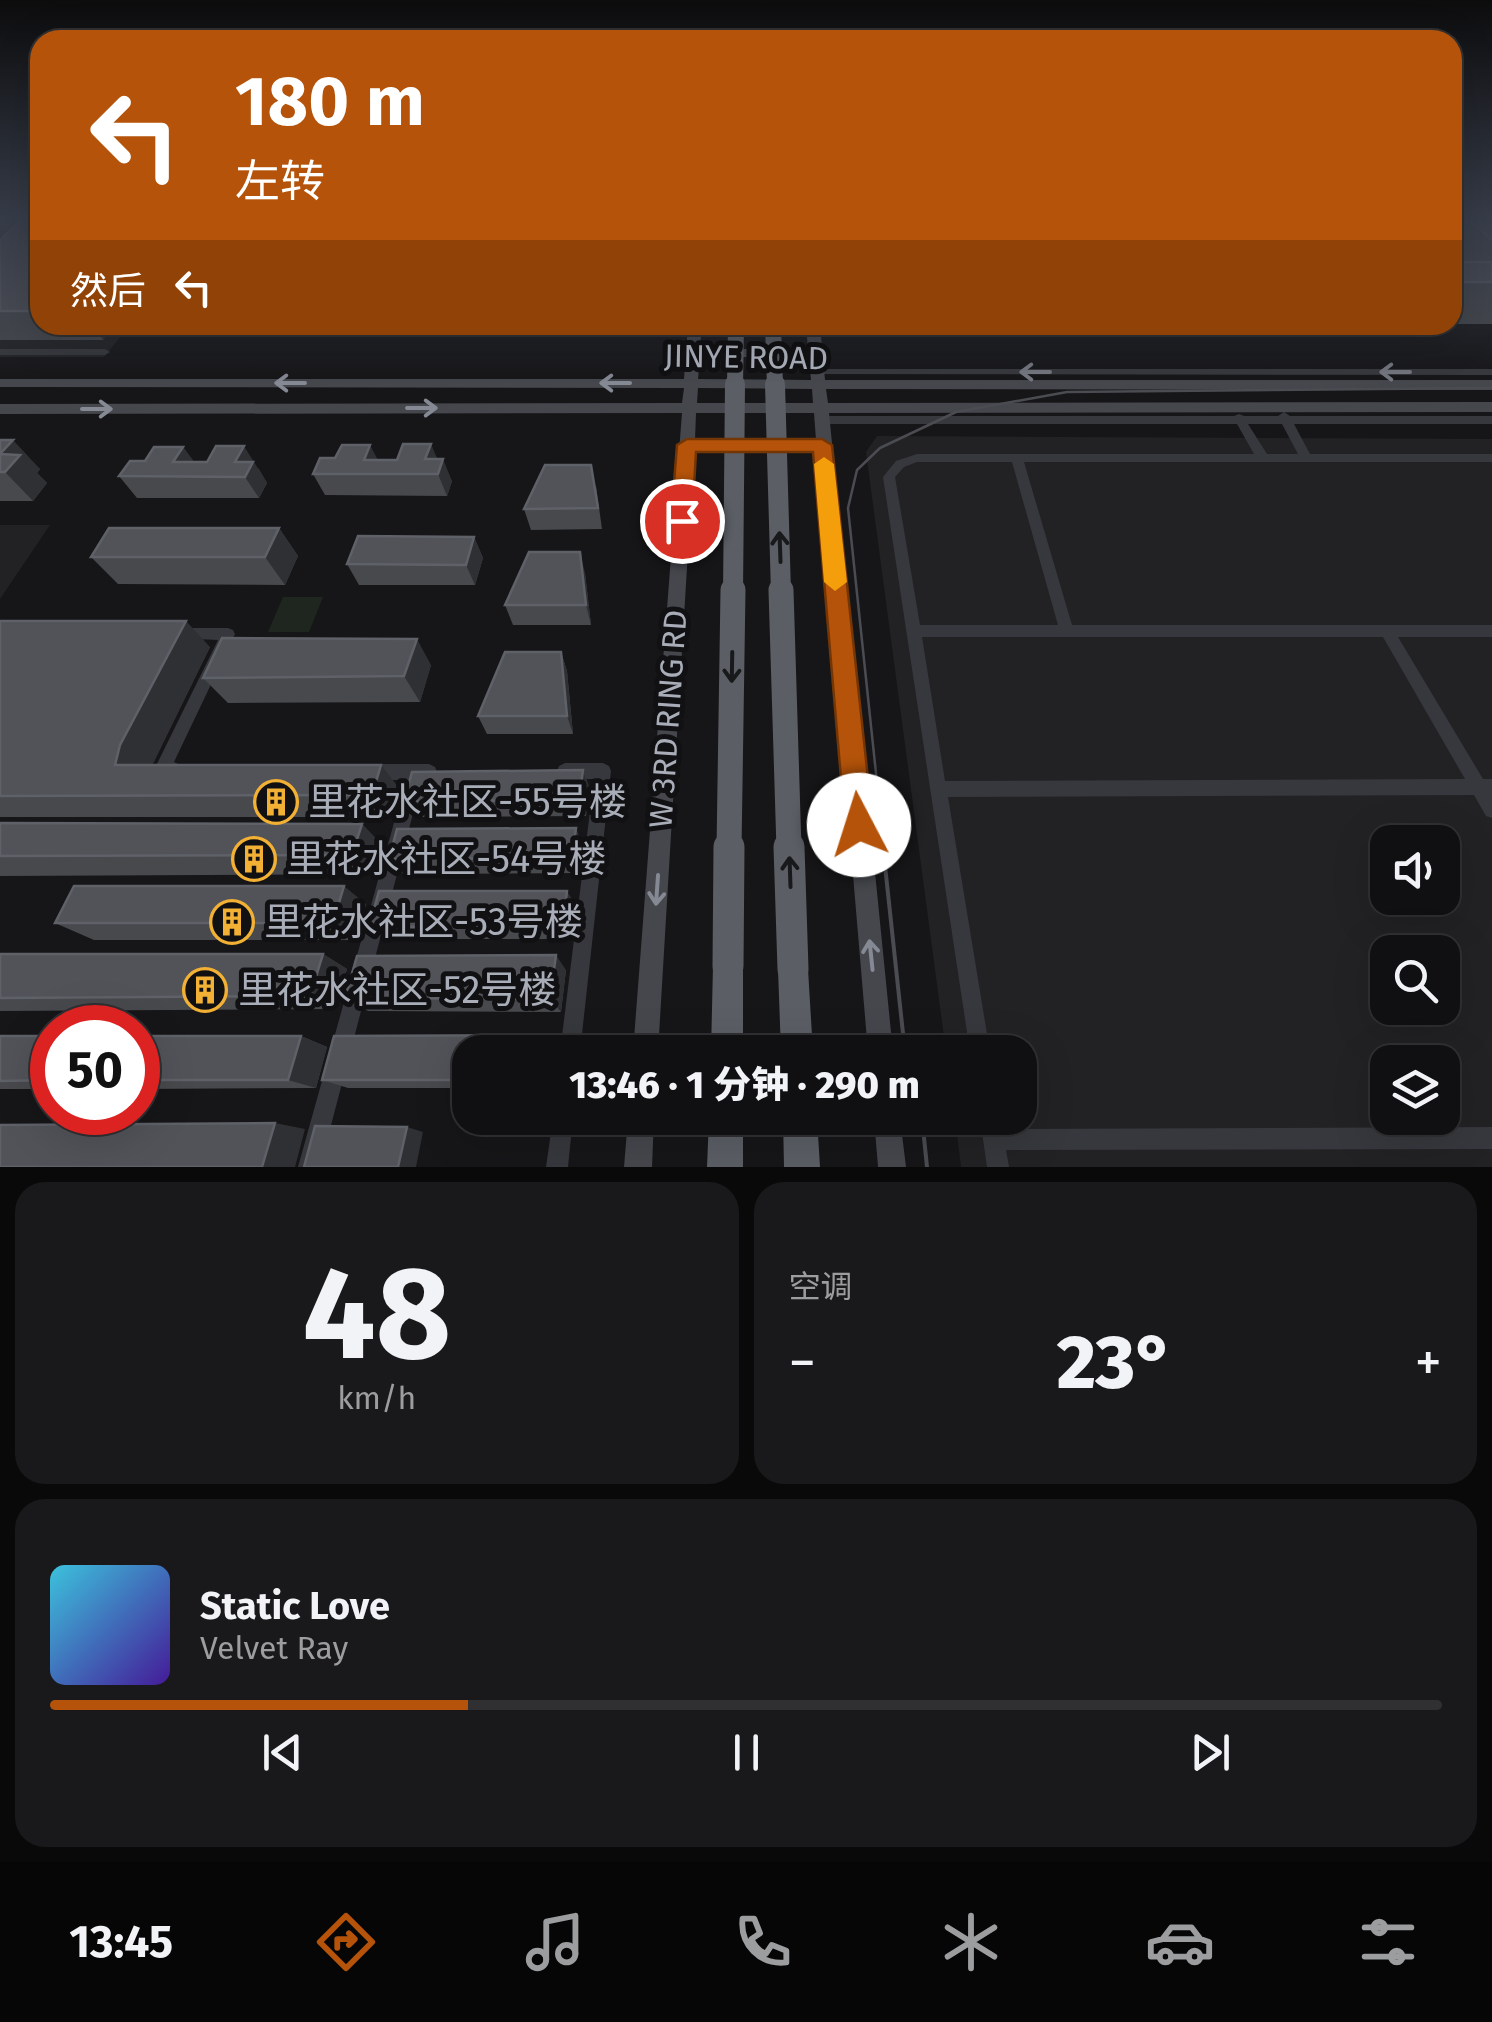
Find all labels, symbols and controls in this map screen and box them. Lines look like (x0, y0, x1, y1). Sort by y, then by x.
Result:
text: 180 m (235, 60, 425, 144)
icon: left (70, 70, 200, 200)
text: 左转 (235, 155, 325, 209)
icon: left (166, 260, 221, 315)
text: 然后 (70, 268, 146, 314)
street label: JINYE ROAD (664, 337, 828, 377)
one-way arrow (1019, 362, 1052, 382)
one-way arrow (1379, 362, 1412, 382)
one-way arrow (274, 374, 306, 392)
one-way arrow (599, 374, 632, 392)
one-way arrow (406, 399, 438, 418)
one-way arrow (80, 400, 113, 418)
pin (640, 479, 725, 564)
icon: arrive (655, 494, 710, 549)
one-way arrow (771, 531, 790, 563)
street label: W 3RD RING RD (641, 609, 695, 829)
one-way arrow (722, 651, 741, 683)
position arrow (807, 773, 911, 877)
building icon: 里花水社区-55号楼 (253, 779, 299, 825)
place label: 里花水社区-55号楼 (308, 779, 627, 825)
map controls (1370, 825, 1460, 1135)
button: sound (1370, 825, 1460, 915)
building icon: 里花水社区-54号楼 (231, 836, 277, 882)
place label: 里花水社区-54号楼 (286, 836, 606, 882)
one-way arrow (781, 856, 800, 888)
one-way arrow (647, 873, 666, 905)
building icon: 里花水社区-53号楼 (209, 899, 255, 945)
place label: 里花水社区-53号楼 (264, 899, 583, 945)
button: search (1370, 935, 1460, 1025)
one-way arrow (862, 940, 881, 972)
building icon: 里花水社区-52号楼 (182, 967, 228, 1013)
place label: 里花水社区-52号楼 (238, 967, 556, 1013)
speed limit sign: 50 (30, 1005, 160, 1135)
button: layers (1370, 1045, 1460, 1135)
text: 13:46 · 1 分钟 · 290 m (569, 1062, 920, 1108)
text: 48 (302, 1236, 451, 1392)
text: 空调 (789, 1268, 853, 1306)
text: 23° (1057, 1318, 1174, 1408)
text: − (789, 1330, 816, 1396)
text: + (1415, 1330, 1442, 1396)
text: km/h (337, 1379, 416, 1417)
text: Static Love (200, 1583, 390, 1629)
text: Velvet Ray (200, 1629, 348, 1667)
icon: previous (255, 1725, 310, 1780)
icon: pause (719, 1725, 774, 1780)
icon: next (1183, 1725, 1238, 1780)
icon: directions (311, 1907, 381, 1977)
icon: music (520, 1907, 590, 1977)
icon: phone (728, 1907, 798, 1977)
icon: climate (936, 1907, 1006, 1977)
icon: car (1145, 1907, 1215, 1977)
icon: filters (1353, 1907, 1423, 1977)
text: 13:45 (69, 1915, 173, 1969)

